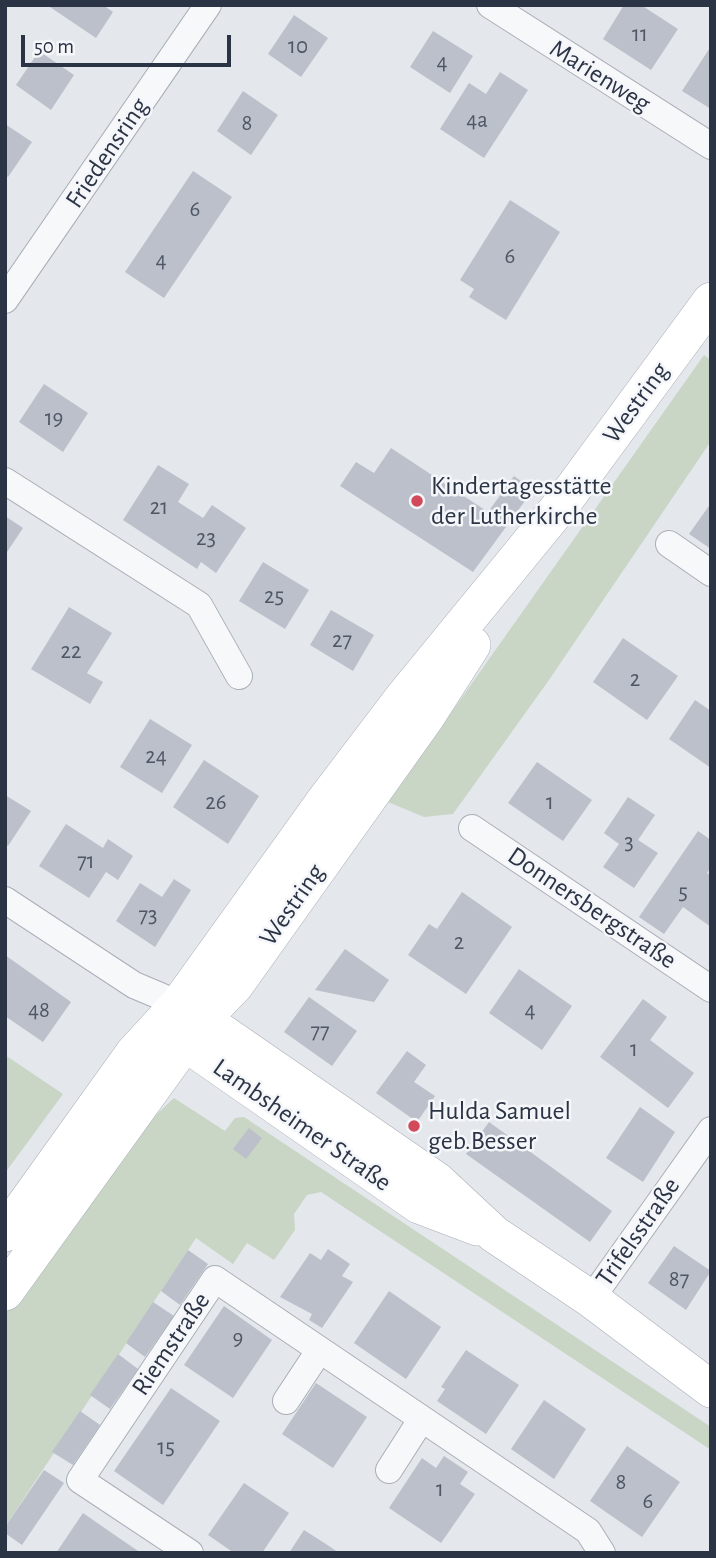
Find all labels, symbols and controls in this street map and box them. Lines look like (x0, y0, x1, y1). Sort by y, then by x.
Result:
house number: 11 (632, 20, 648, 48)
scale bar (24, 21, 234, 65)
house number: 10 (288, 32, 308, 60)
street label: Marienweg (544, 33, 656, 119)
text: 50 m (34, 36, 74, 57)
house number: 4 (436, 48, 448, 76)
street label: Friedensring (59, 92, 155, 214)
house number: 4a (466, 106, 488, 134)
house number: 8 (242, 109, 252, 137)
house number: 6 (190, 195, 200, 223)
house number: 6 (505, 242, 515, 270)
house number: 4 (155, 246, 167, 274)
street label: Westring (596, 356, 676, 450)
house number: 19 (45, 404, 63, 432)
place label: Kindertagesstätte der Lutherkirche (431, 470, 611, 532)
house number: 21 (150, 493, 168, 521)
marker: Kindertagesstätte der Lutherkirche (409, 493, 425, 509)
house number: 23 (196, 524, 216, 552)
house number: 25 (264, 582, 284, 610)
house number: 27 (332, 626, 352, 654)
house number: 22 (61, 637, 81, 665)
house number: 2 (630, 665, 640, 693)
house number: 24 (145, 742, 167, 770)
house number: 26 (205, 788, 227, 816)
house number: 1 (546, 788, 554, 816)
house number: 3 (624, 828, 634, 856)
street label: Donnersbergstraße (502, 840, 682, 976)
house number: 71 (77, 847, 95, 875)
street label: Westring (253, 858, 331, 952)
house number: 5 (678, 878, 688, 906)
house number: 73 (138, 901, 158, 929)
house number: 2 (454, 928, 464, 956)
house number: 48 (28, 996, 50, 1024)
house number: 4 (524, 996, 536, 1024)
house number: 77 (310, 1017, 330, 1045)
house number: 1 (630, 1035, 638, 1063)
street label: Lambsheimer Straße (207, 1052, 397, 1198)
place label: Hulda Samuel geb.Besser (428, 1095, 571, 1156)
marker: Hulda Samuel geb.Besser (406, 1118, 422, 1134)
street label: Trifelsstraße (589, 1172, 687, 1292)
house number: 87 (669, 1265, 689, 1293)
street label: Riemstraße (125, 1286, 217, 1402)
house number: 9 (233, 1324, 243, 1352)
house number: 15 (157, 1433, 175, 1461)
house number: 8 (616, 1468, 626, 1496)
house number: 1 (436, 1475, 444, 1503)
house number: 6 (643, 1487, 653, 1515)

